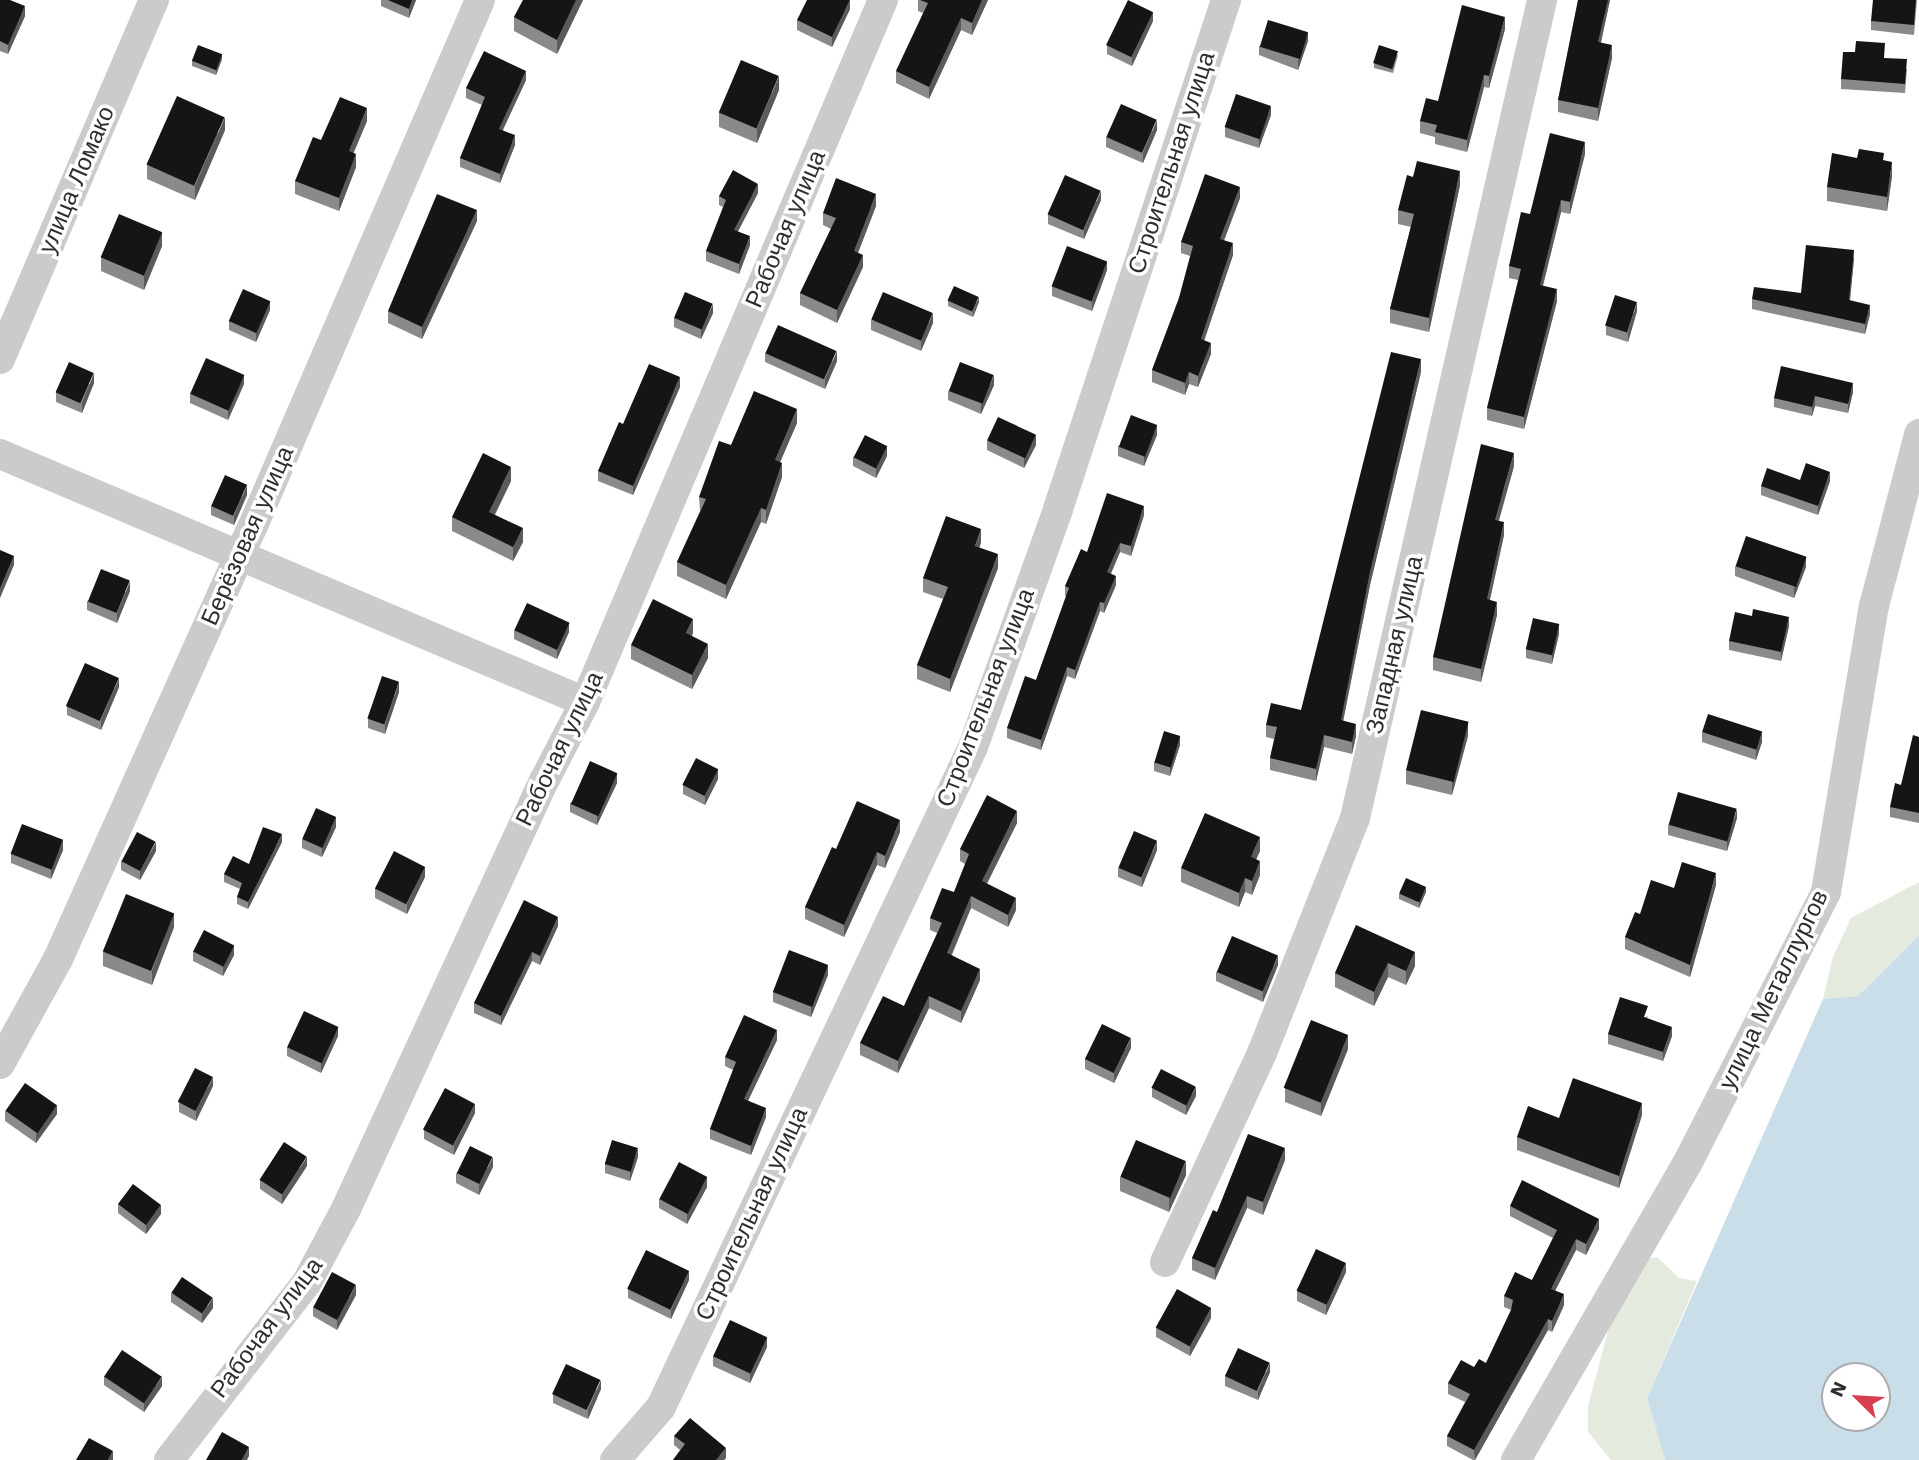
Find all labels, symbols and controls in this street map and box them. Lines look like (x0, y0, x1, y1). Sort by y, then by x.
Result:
street label: Строительная улица (1122, 48, 1222, 278)
street label: улица Ломако (33, 102, 121, 258)
street label: Рабочая улица (740, 146, 832, 312)
street label: Берёзовая улица (196, 442, 300, 630)
street label: Западная улица (1361, 553, 1429, 737)
street label: Строительная улица (931, 585, 1041, 811)
street label: Рабочая улица (510, 667, 610, 831)
street label: улица Металлургов (1713, 886, 1835, 1094)
street label: Строительная улица (690, 1103, 814, 1325)
street label: Рабочая улица (205, 1252, 329, 1404)
north arrow (1821, 1362, 1891, 1432)
text: N (1825, 1378, 1852, 1400)

